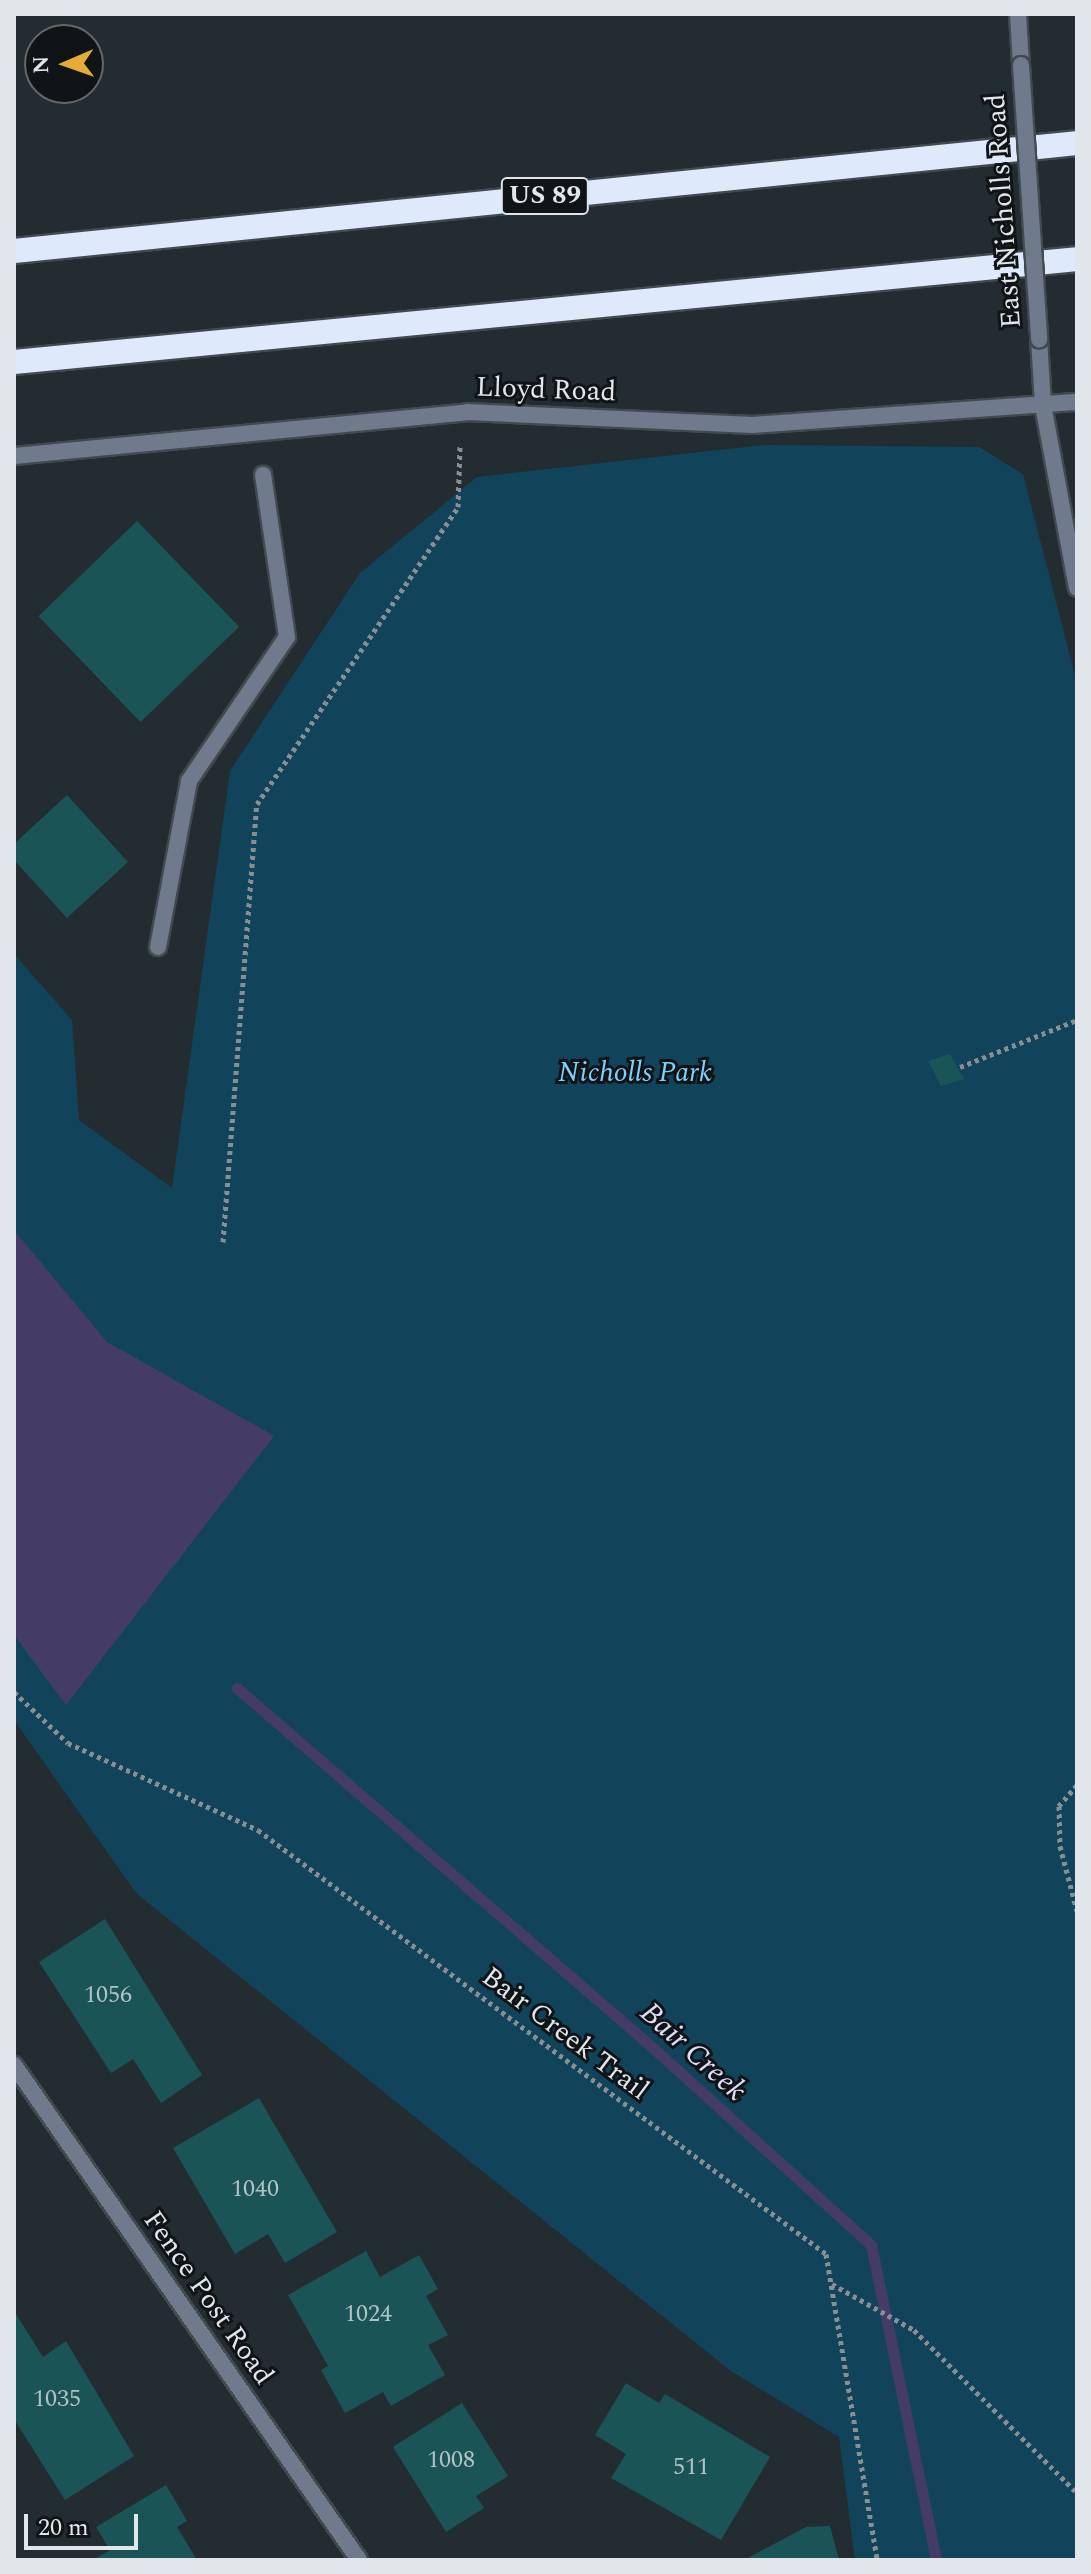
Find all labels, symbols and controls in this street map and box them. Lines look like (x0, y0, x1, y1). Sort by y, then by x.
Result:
north arrow (24, 24, 104, 104)
text: N (25, 55, 58, 74)
street label: East Nicholls Road (979, 92, 1029, 330)
road number: US 89 (499, 174, 591, 218)
street label: Lloyd Road (475, 371, 617, 409)
park label: Nicholls Park (558, 1056, 712, 1090)
street label: Bair Creek Trail (475, 1960, 655, 2108)
house number: 1056 (84, 1982, 132, 2010)
water label: Bair Creek (632, 1995, 754, 2109)
house number: 1040 (231, 2176, 279, 2204)
street label: Fence Post Road (136, 2205, 280, 2391)
house number: 1024 (344, 2301, 392, 2329)
house number: 1035 (33, 2386, 81, 2414)
house number: 1008 (427, 2447, 475, 2475)
house number: 511 (673, 2454, 709, 2482)
scale bar (28, 2498, 142, 2548)
text: 20 m (38, 2510, 89, 2546)

